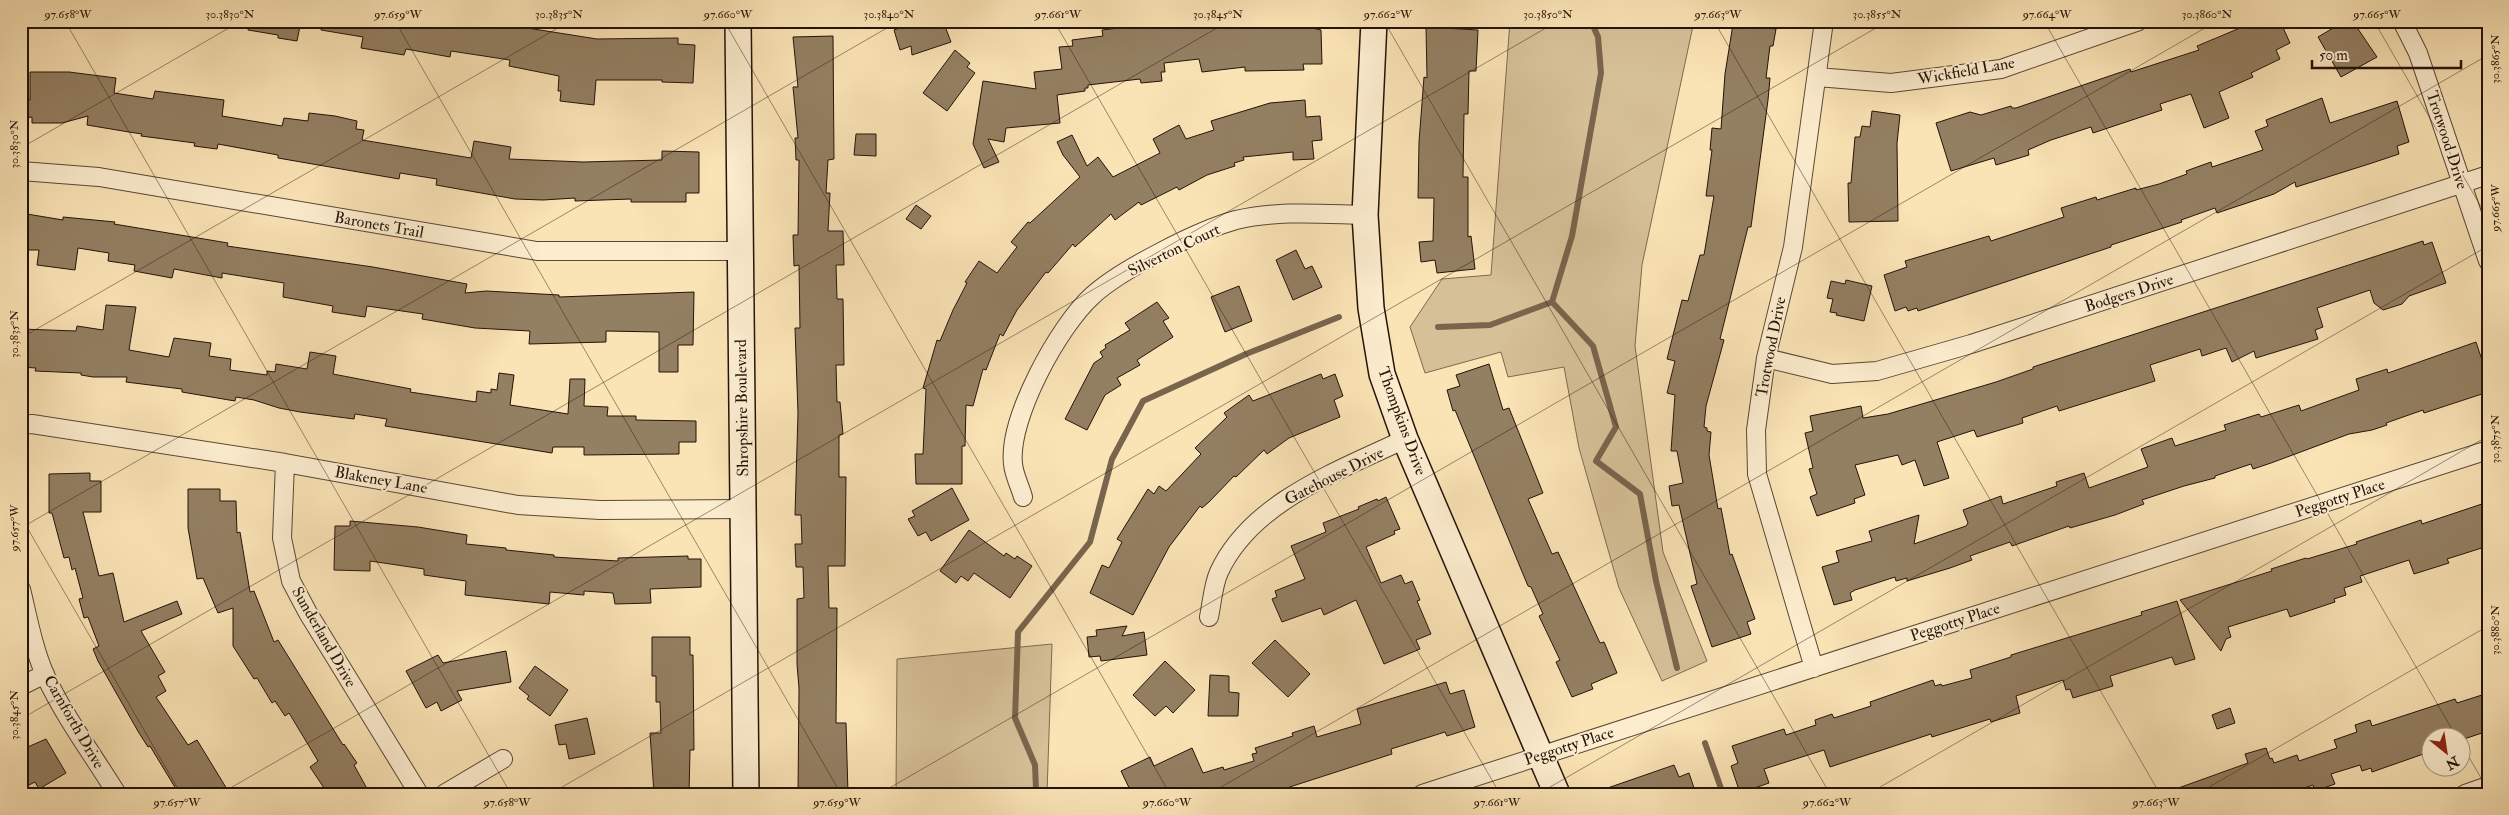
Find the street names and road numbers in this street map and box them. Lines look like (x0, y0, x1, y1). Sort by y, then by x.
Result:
street label: Wickfield Lane (1915, 53, 2017, 90)
street label: Trotwood Drive (2422, 88, 2472, 192)
street label: Baronets Trail (333, 207, 425, 243)
street label: Silverton Court (1125, 219, 1223, 281)
street label: Bodgers Drive (2082, 269, 2176, 317)
street label: Trotwood Drive (1751, 295, 1791, 399)
street label: Shropshire Boulevard (731, 339, 754, 477)
street label: Thompkins Drive (1372, 364, 1431, 479)
street label: Gatehouse Drive (1281, 442, 1387, 510)
street label: Blakeney Lane (333, 462, 429, 498)
street label: Peggotty Place (2293, 474, 2388, 522)
street label: Sunderland Drive (287, 583, 361, 691)
street label: Peggotty Place (1908, 598, 2003, 646)
street label: Carnforth Drive (39, 672, 109, 773)
street label: Peggotty Place (1522, 722, 1617, 770)

